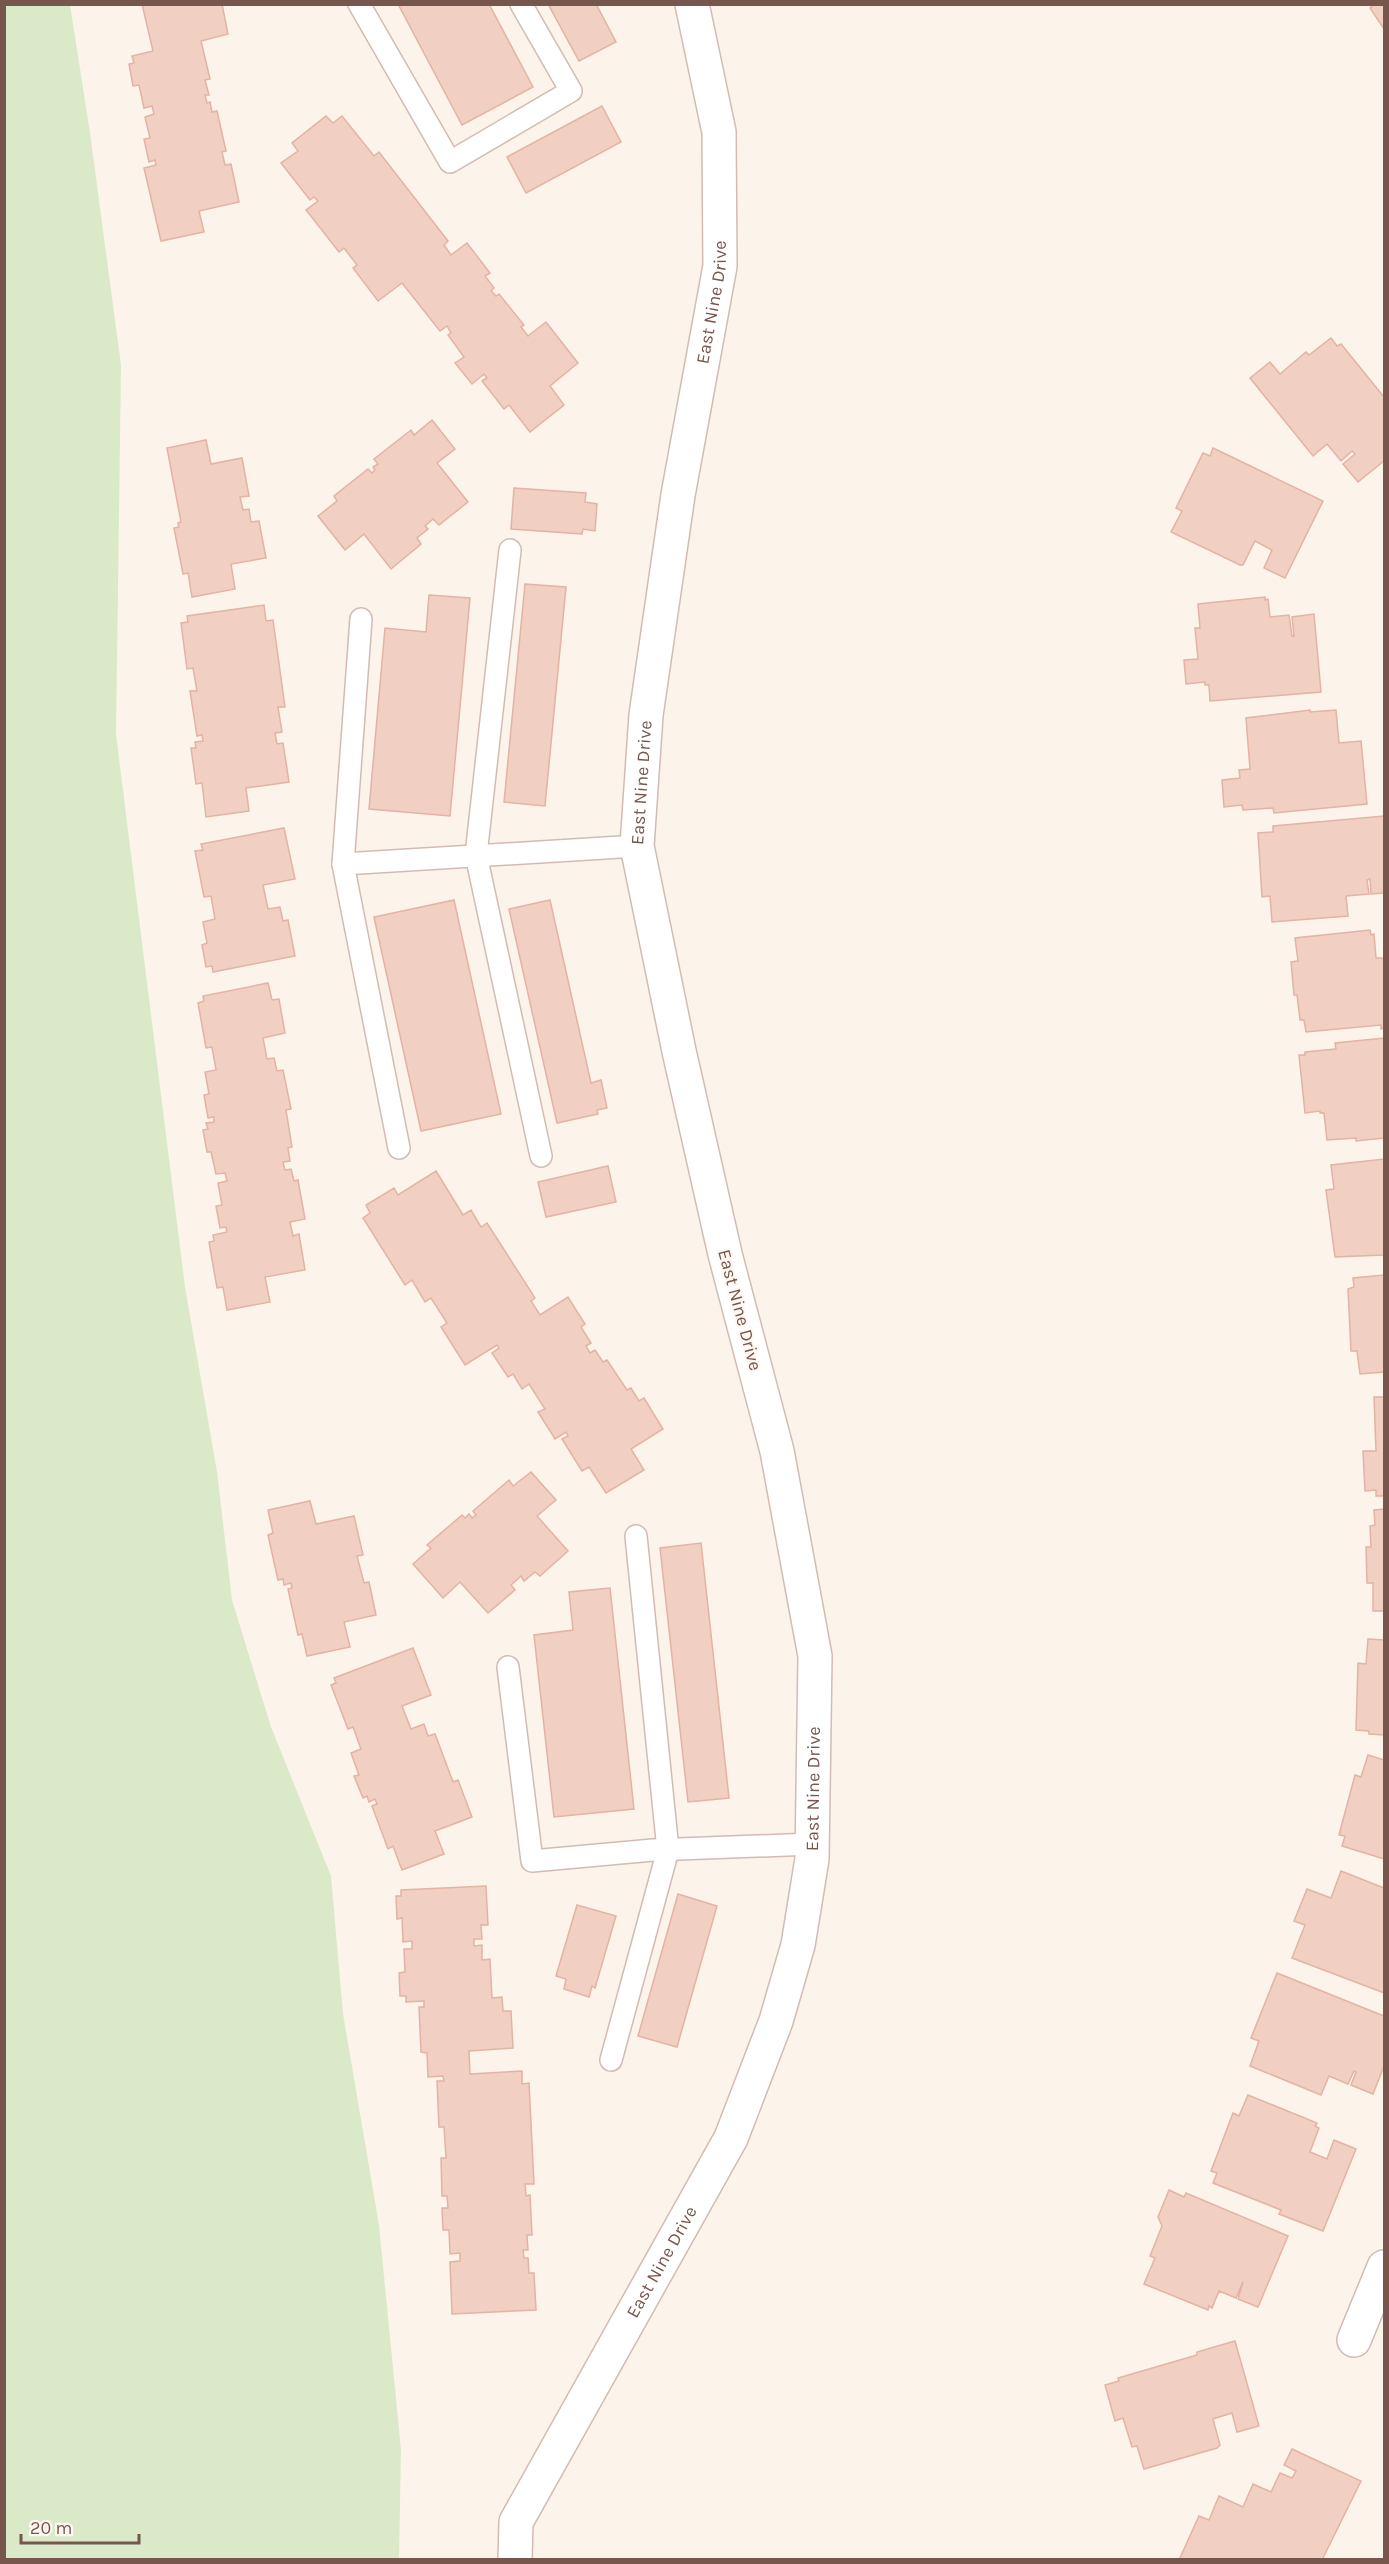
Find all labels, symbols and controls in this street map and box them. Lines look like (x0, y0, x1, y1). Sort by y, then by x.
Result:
street label: East Nine Drive (691, 240, 731, 366)
street label: East Nine Drive (626, 720, 657, 846)
street label: East Nine Drive (713, 1247, 767, 1373)
street label: East Nine Drive (801, 1726, 825, 1851)
street label: East Nine Drive (622, 2202, 702, 2322)
scale bar (21, 2507, 140, 2545)
text: 20 m (30, 2517, 72, 2539)

